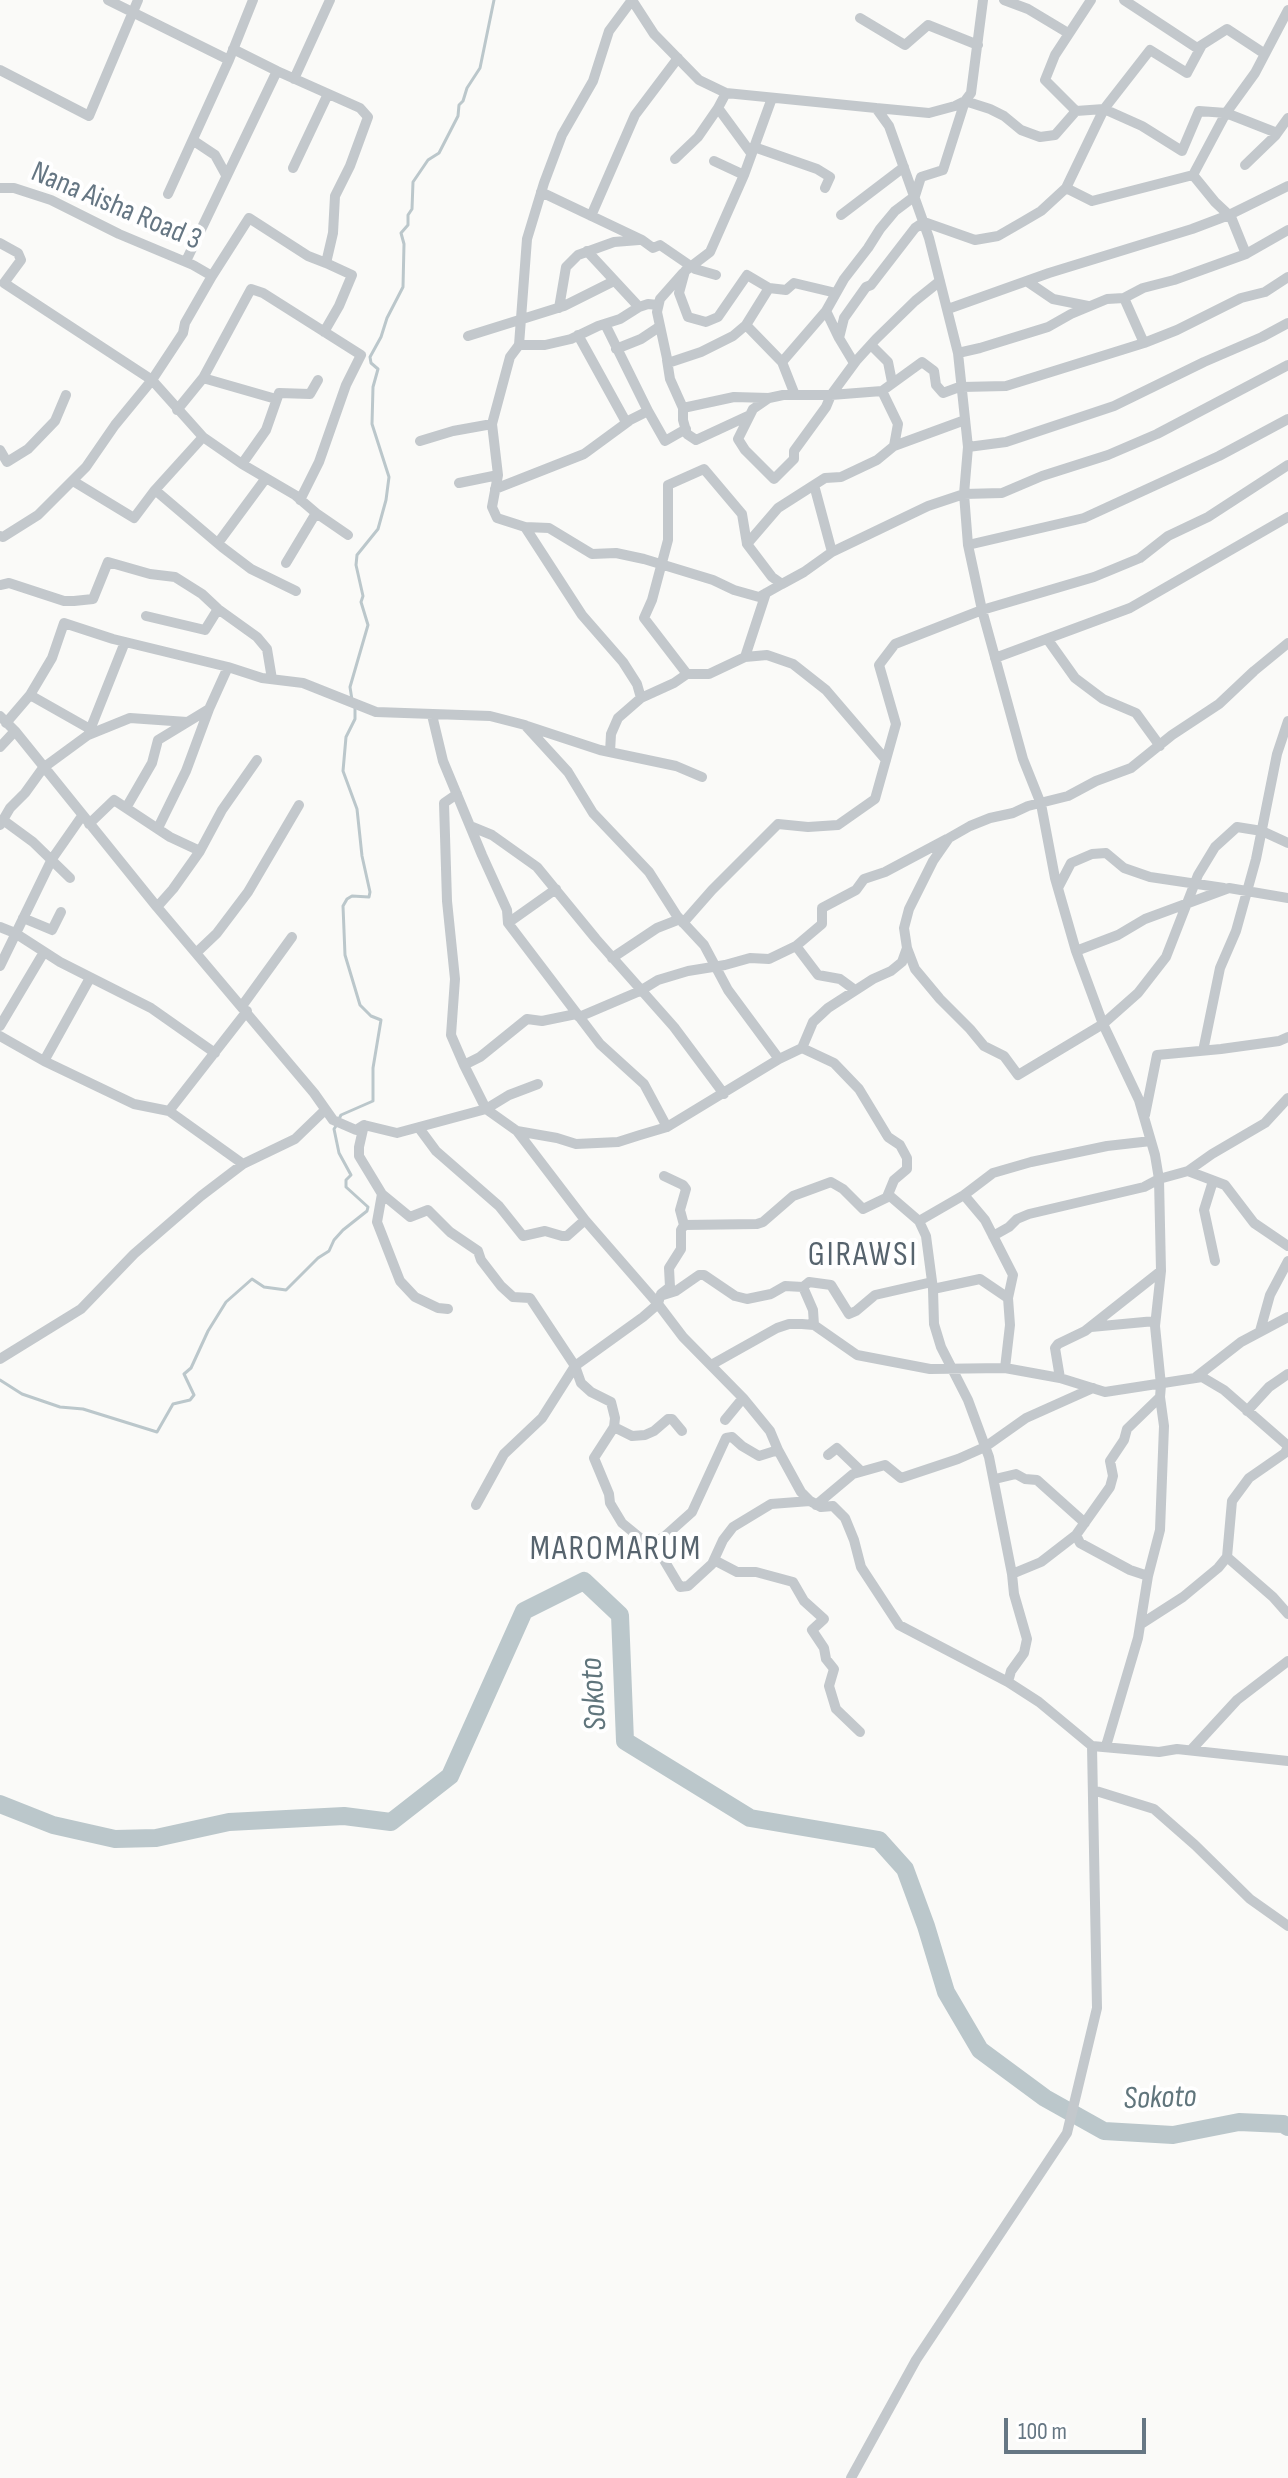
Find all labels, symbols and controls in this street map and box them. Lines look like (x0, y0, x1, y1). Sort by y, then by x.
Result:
street label: Nana Aisha Road 3 (25, 155, 207, 259)
district label: GIRAWSI (808, 1236, 918, 1276)
district label: MAROMARUM (530, 1530, 702, 1570)
water label: Sokoto (573, 1656, 617, 1732)
water label: Sokoto (1123, 2079, 1197, 2119)
scale bar (1008, 2402, 1150, 2452)
text: 100 m (1018, 2417, 1067, 2446)

